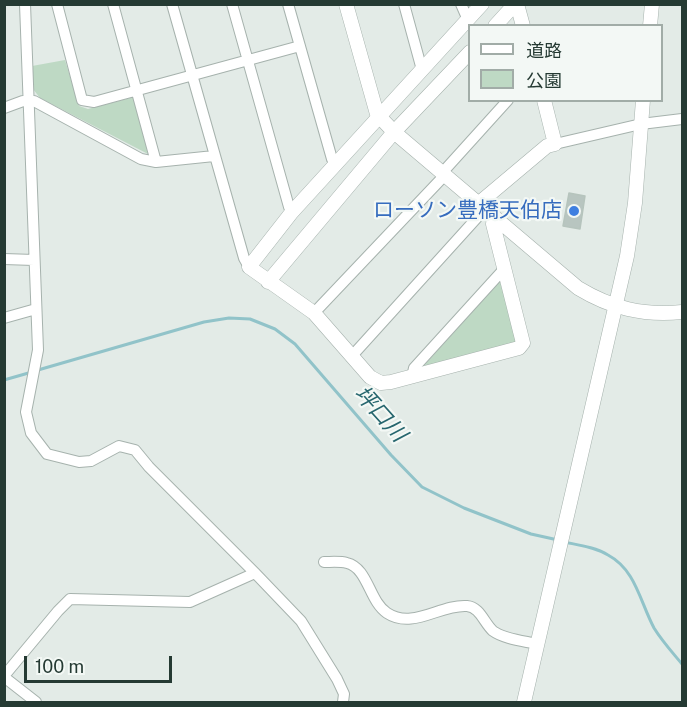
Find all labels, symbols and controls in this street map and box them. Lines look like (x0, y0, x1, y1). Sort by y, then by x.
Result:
legend (468, 24, 663, 102)
text: 道路 (526, 40, 562, 61)
text: 公園 (526, 70, 562, 91)
place label: ローソン豊橋天伯店 (373, 198, 562, 224)
marker: ローソン豊橋天伯店 (567, 204, 581, 218)
water label: 坪口川 (348, 381, 412, 447)
scale bar (27, 644, 176, 682)
text: 100 m (35, 656, 84, 677)

